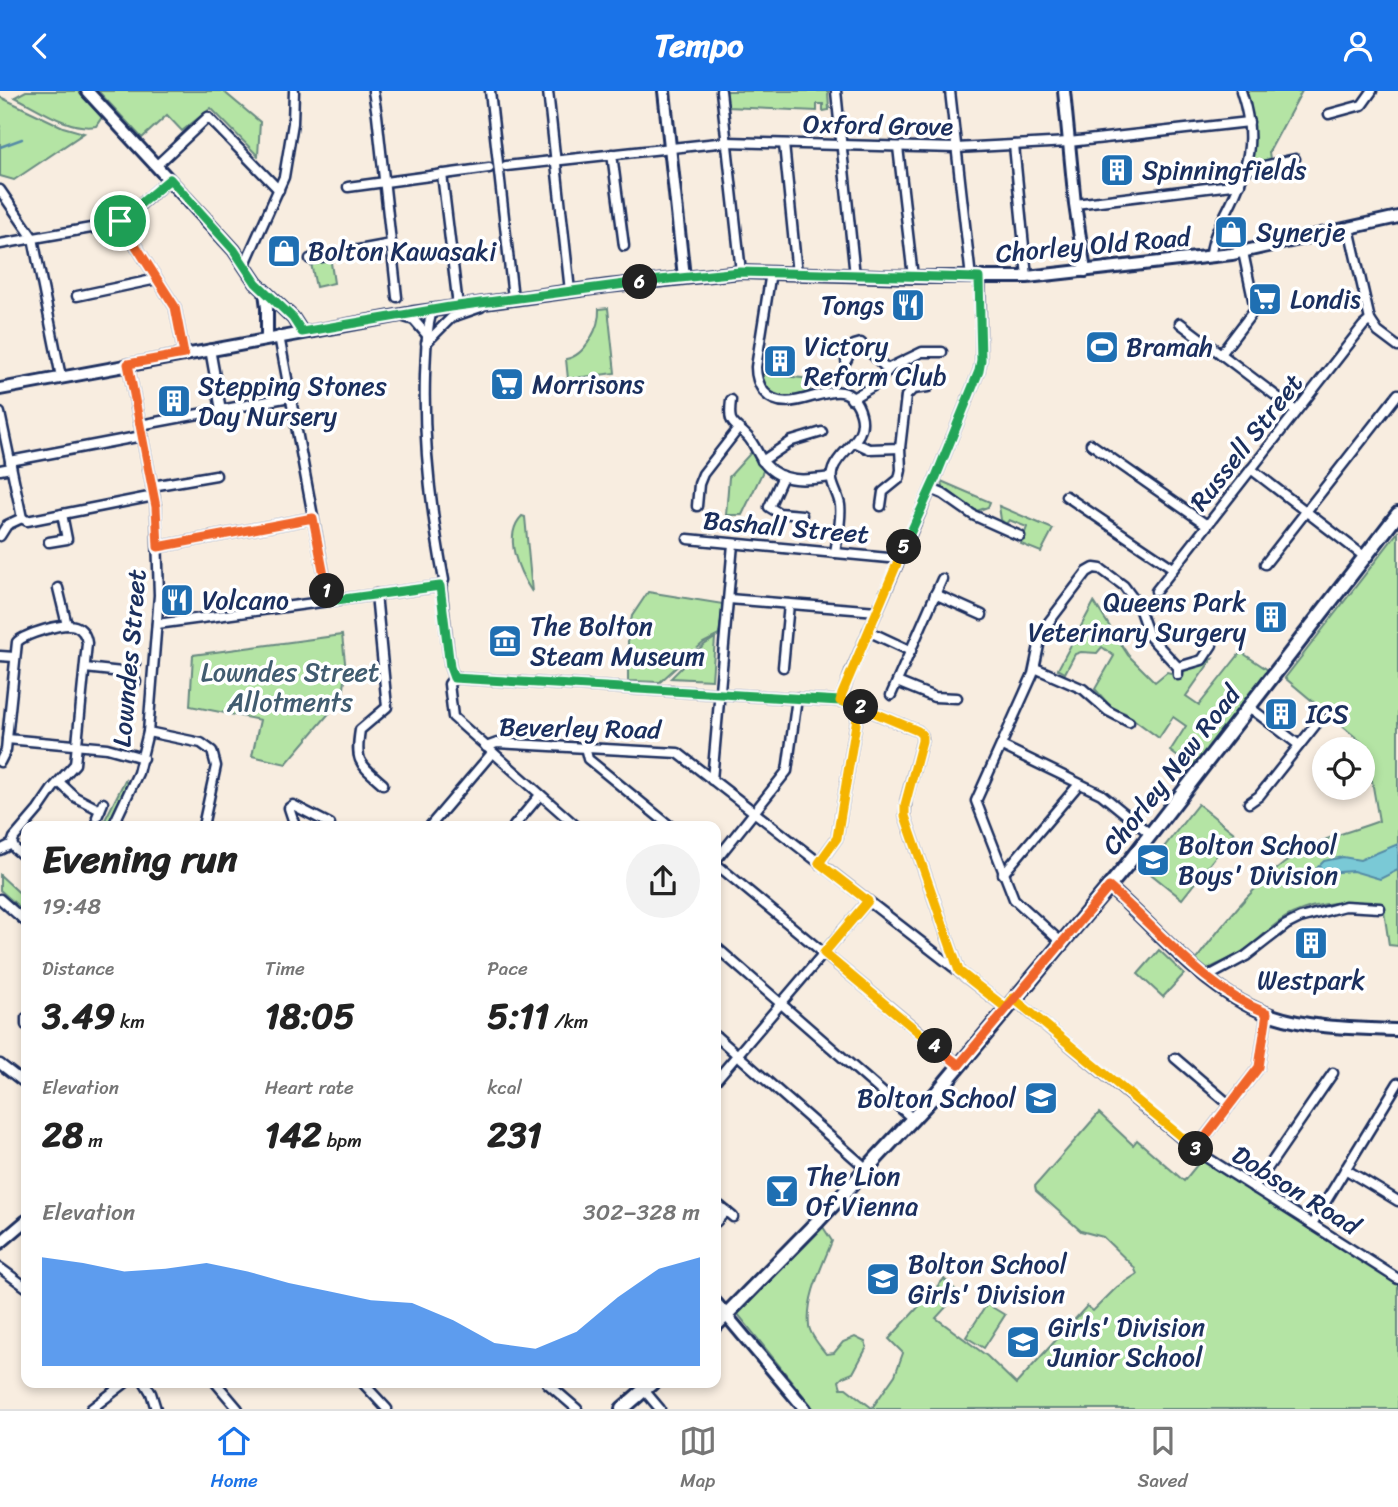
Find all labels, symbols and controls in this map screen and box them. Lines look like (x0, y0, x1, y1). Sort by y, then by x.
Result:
text: Tempo (654, 17, 744, 74)
icon: back (21, 27, 59, 65)
icon: person (1339, 27, 1377, 65)
street label: Oxford Grove (802, 101, 954, 149)
place label: Spinningfields (1142, 147, 1307, 193)
building icon: Spinningfields (1098, 151, 1136, 189)
pin (90, 191, 150, 251)
icon: arrive (101, 202, 139, 240)
place label: Synerje (1256, 209, 1346, 255)
street label: Chorley Old Road (994, 213, 1195, 276)
shop icon: Synerje (1212, 213, 1250, 251)
place label: Bolton Kawasaki (308, 228, 497, 274)
shop icon: Bolton Kawasaki (265, 232, 303, 270)
pin: 6 (622, 265, 658, 299)
text: 6 (634, 265, 645, 298)
place label: Londis (1290, 276, 1361, 322)
supermarket icon: Londis (1246, 280, 1284, 318)
place label: Tongs (821, 282, 884, 328)
restaurant icon: Tongs (889, 286, 927, 324)
place label: Victory Reform Club (804, 323, 947, 399)
place label: Bramah (1126, 324, 1213, 370)
sports icon: Bramah (1083, 328, 1121, 366)
building icon: Victory Reform Club (761, 342, 799, 380)
place label: Morrisons (532, 361, 644, 407)
place label: Stepping Stones Day Nursery (198, 363, 387, 439)
street label: Russell Street (1177, 363, 1315, 521)
supermarket icon: Morrisons (488, 365, 526, 403)
building icon: Stepping Stones Day Nursery (155, 382, 193, 420)
street label: Bashall Street (701, 497, 871, 557)
pin: 5 (886, 529, 922, 565)
text: 5 (898, 530, 909, 563)
street label: Lowndes Street (98, 567, 160, 749)
pin: 1 (310, 573, 344, 609)
text: 1 (322, 574, 331, 607)
place label: Volcano (202, 577, 289, 623)
place label: Queens Park Veterinary Surgery (1028, 579, 1247, 655)
restaurant icon: Volcano (158, 581, 196, 619)
building icon: Queens Park Veterinary Surgery (1252, 598, 1290, 636)
place label: The Bolton Steam Museum (530, 603, 705, 679)
museum icon: The Bolton Steam Museum (486, 622, 524, 660)
park label: Lowndes Street Allotments (201, 649, 379, 725)
street label: Chorley New Road (1090, 673, 1254, 865)
pin: 2 (844, 689, 878, 725)
text: 2 (855, 690, 866, 723)
place label: ICS (1305, 691, 1349, 737)
building icon: ICS (1262, 695, 1300, 733)
street label: Beverley Road (499, 704, 664, 752)
map controls (1312, 737, 1375, 800)
button: locate (1312, 737, 1375, 800)
place label: Bolton School Boys' Division (1178, 822, 1338, 898)
text: Evening run (42, 826, 238, 893)
school or university icon: Bolton School Boys' Division (1134, 841, 1172, 879)
button: share (626, 844, 700, 918)
text: 19:48 (42, 886, 101, 927)
building icon: Westpark (1292, 924, 1330, 962)
text: Distance (42, 952, 114, 985)
text: Time (265, 952, 305, 985)
text: Pace (487, 952, 528, 985)
place label: Westpark (1257, 957, 1365, 1003)
text: 3.49 (42, 985, 115, 1047)
text: 18:05 (265, 985, 355, 1047)
text: 5:11 (487, 985, 549, 1047)
text: km (115, 1005, 145, 1038)
text: /km (549, 1005, 588, 1038)
pin: 4 (918, 1028, 953, 1063)
text: 4 (929, 1029, 940, 1062)
text: Elevation (42, 1071, 119, 1104)
text: Heart rate (265, 1071, 354, 1104)
text: kcal (487, 1071, 522, 1104)
place label: Bolton School (857, 1075, 1017, 1121)
school or university icon: Bolton School (1022, 1079, 1060, 1117)
text: 28 (42, 1104, 83, 1166)
text: 142 (265, 1104, 322, 1166)
text: 231 (487, 1104, 542, 1166)
text: m (83, 1124, 103, 1157)
text: bpm (322, 1124, 362, 1157)
pin: 3 (1178, 1131, 1214, 1167)
text: 3 (1190, 1132, 1201, 1165)
street label: Dobson Road (1223, 1132, 1371, 1249)
place label: The Lion Of Vienna (806, 1153, 918, 1229)
bar icon: The Lion Of Vienna (763, 1172, 801, 1210)
text: Elevation (42, 1192, 135, 1233)
text: 302–328 m (583, 1192, 700, 1233)
place label: Bolton School Girls' Division (908, 1241, 1067, 1317)
school or university icon: Bolton School Girls' Division (864, 1260, 902, 1298)
place label: Girls' Division Junior School (1047, 1304, 1205, 1380)
school or university icon: Girls' Division Junior School (1004, 1323, 1042, 1361)
tab: Home (210, 1422, 258, 1497)
tab: Map (679, 1422, 717, 1497)
tab: Saved (1138, 1422, 1188, 1497)

